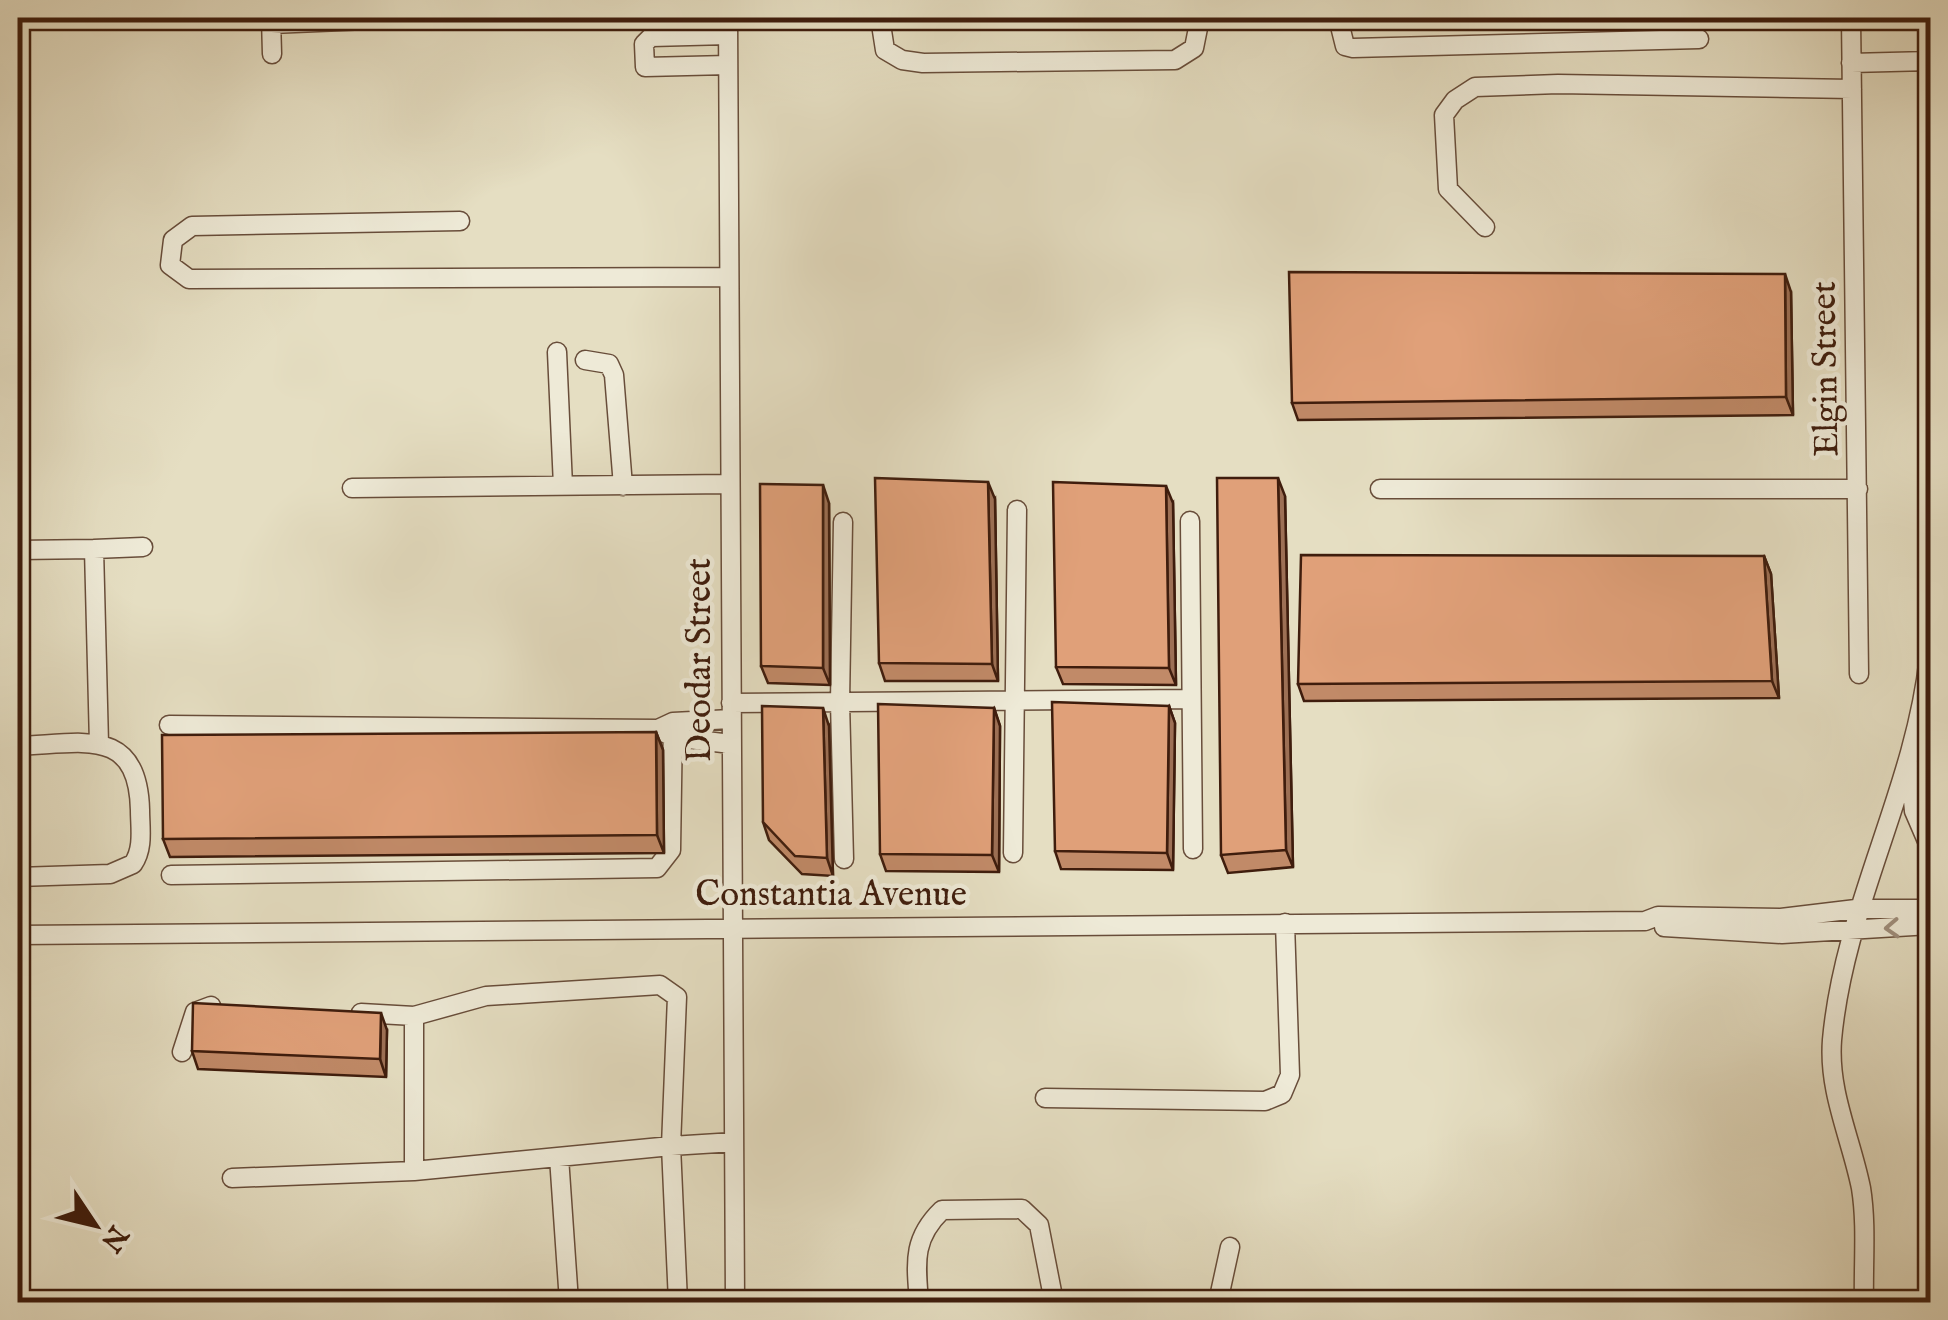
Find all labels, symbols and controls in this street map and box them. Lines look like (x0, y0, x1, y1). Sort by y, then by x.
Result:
street label: Elgin Street (1802, 281, 1851, 457)
street label: Deodar Street (678, 558, 723, 762)
street label: Constantia Avenue (695, 873, 967, 918)
one-way arrow (1883, 917, 1899, 938)
north arrow (45, 1175, 145, 1275)
text: N (92, 1217, 135, 1258)

